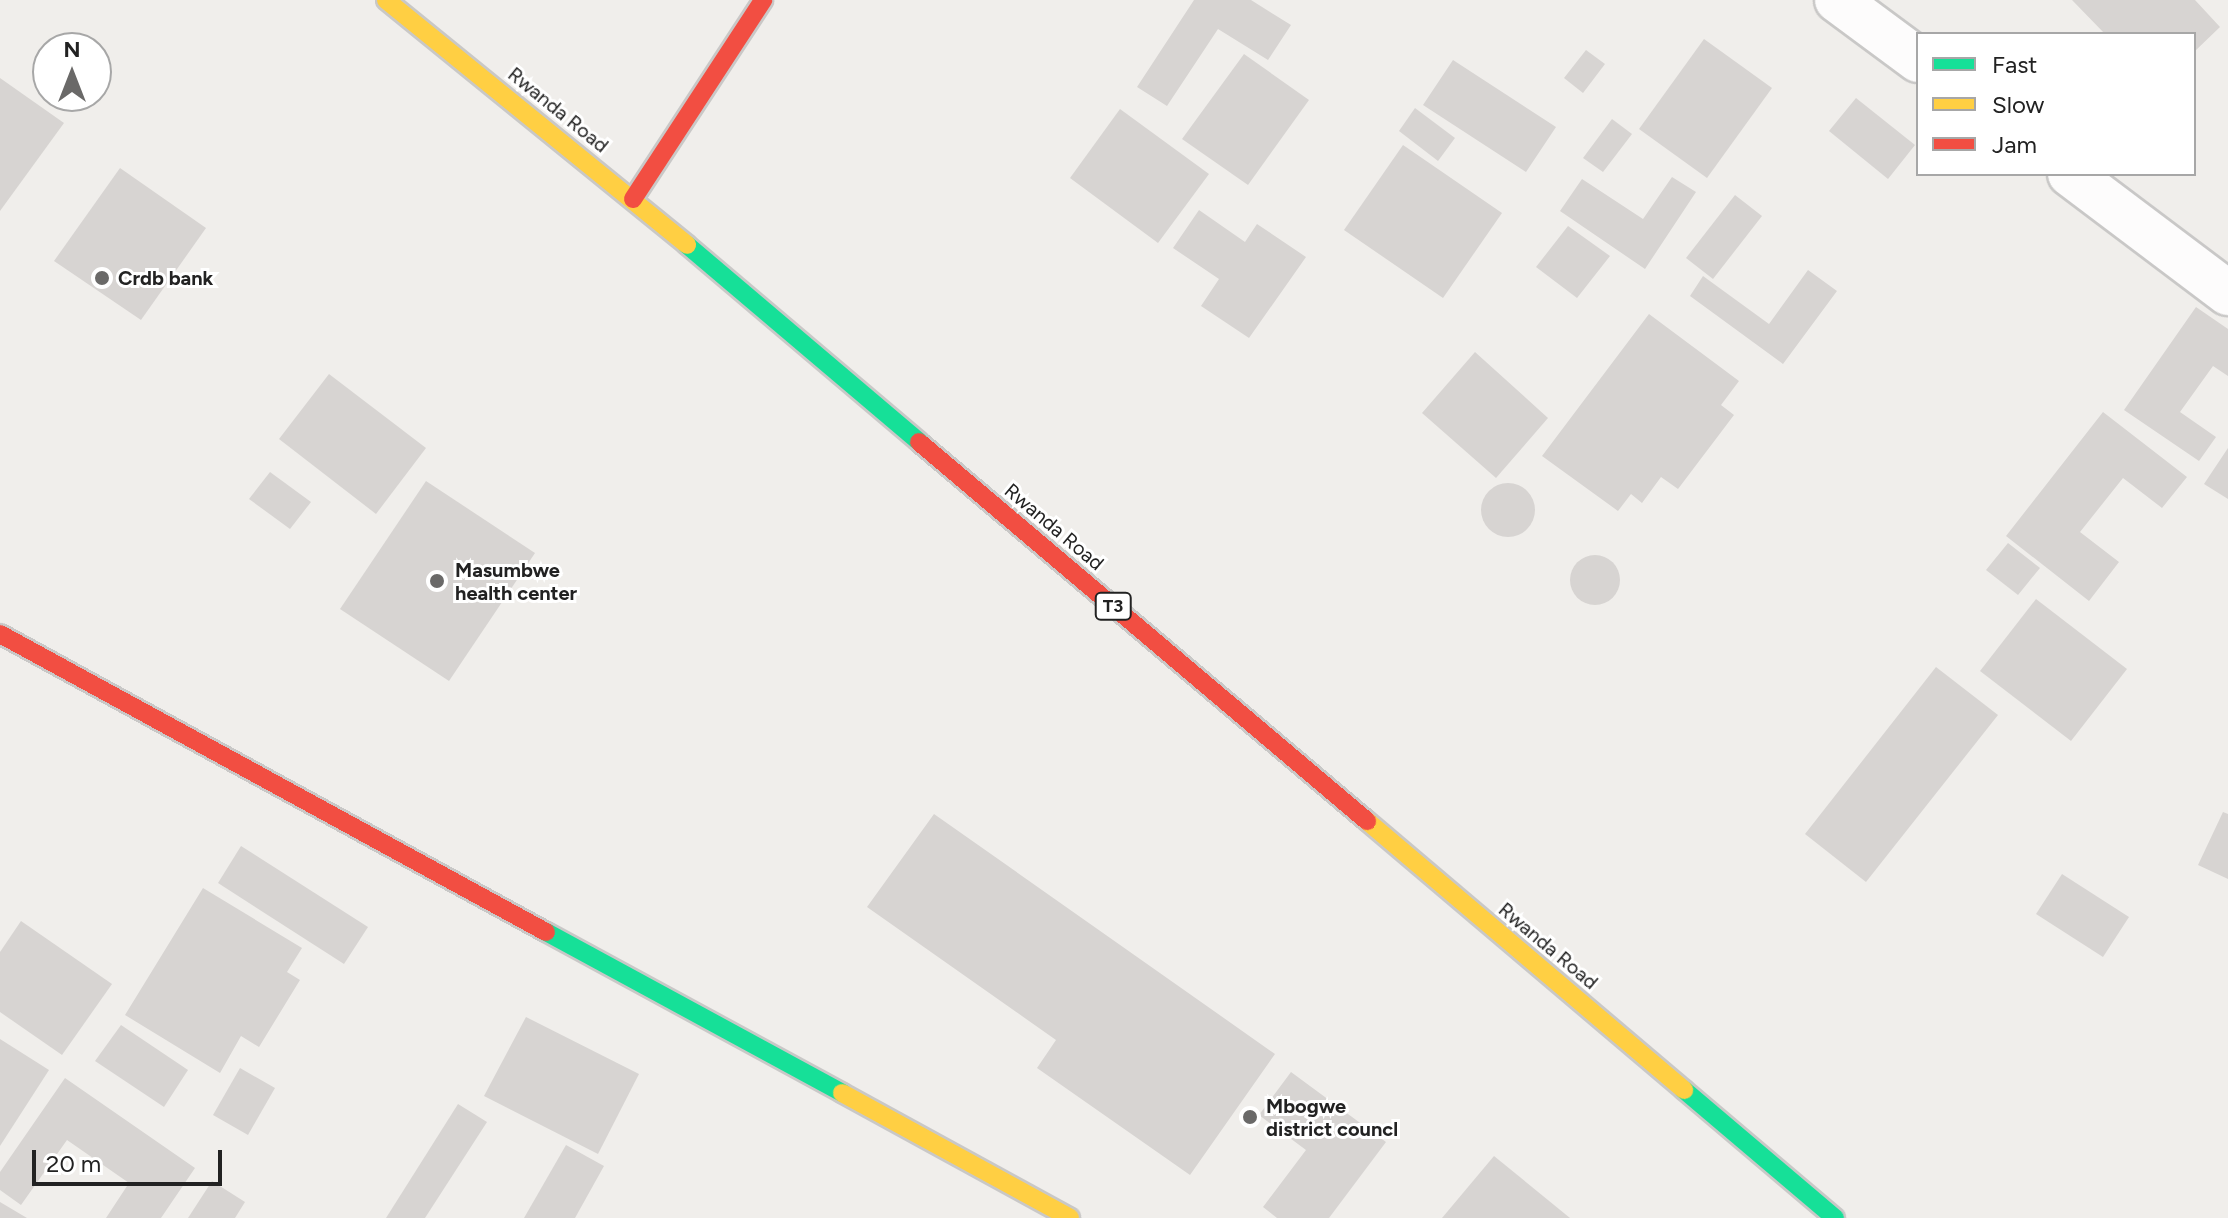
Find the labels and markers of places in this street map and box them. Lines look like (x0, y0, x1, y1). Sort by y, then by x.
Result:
place label: Crdb bank (118, 266, 213, 290)
marker: Crdb bank (93, 269, 111, 287)
place label: Masumbwe health center (455, 558, 577, 605)
marker: Masumbwe health center (426, 570, 448, 592)
place label: Mbogwe district councl (1266, 1094, 1398, 1141)
marker: Mbogwe district councl (1241, 1108, 1259, 1126)

